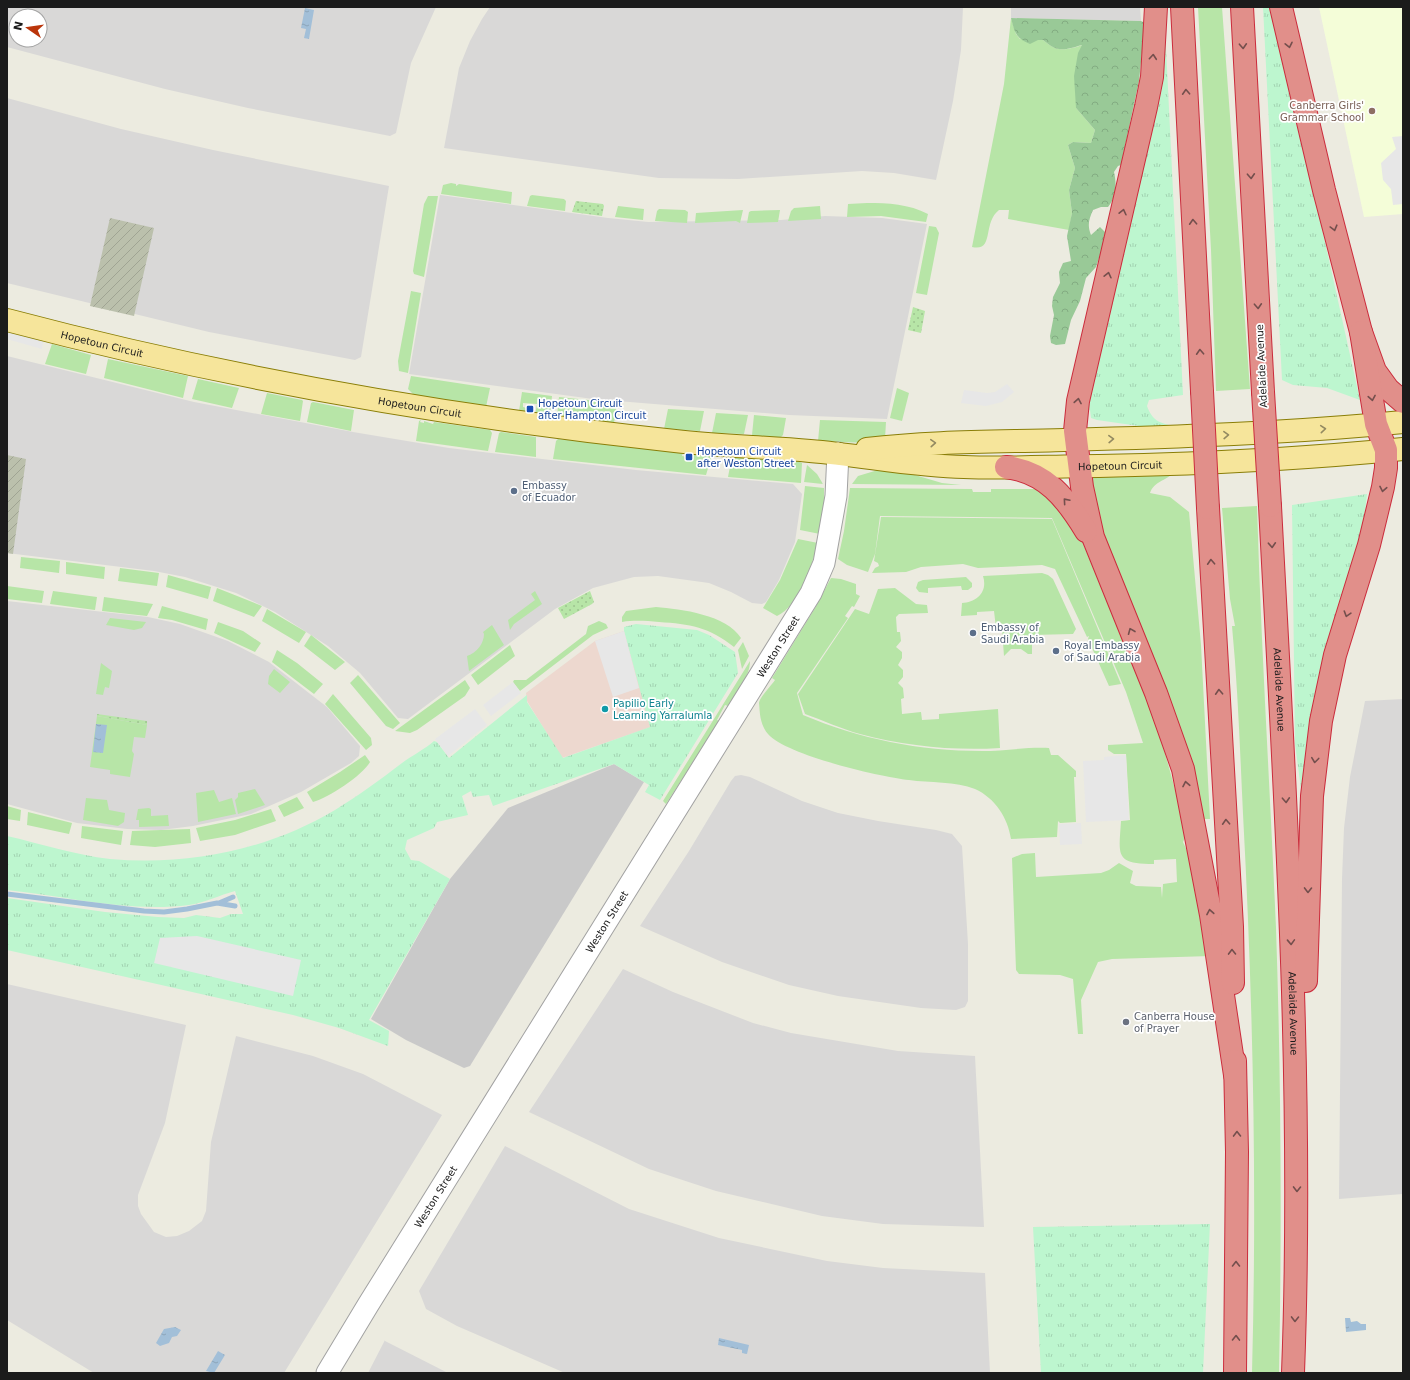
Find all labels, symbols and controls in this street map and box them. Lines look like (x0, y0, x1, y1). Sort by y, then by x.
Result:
north arrow (8, 8, 48, 48)
text: N (11, 20, 26, 32)
one-way arrow (1284, 42, 1292, 48)
one-way arrow (1239, 43, 1248, 49)
one-way arrow (1149, 54, 1158, 60)
one-way arrow (1182, 89, 1191, 95)
place label: Canberra Girls' Grammar School (1280, 100, 1364, 123)
marker: Canberra Girls' Grammar School (1367, 106, 1377, 116)
one-way arrow (1246, 173, 1255, 179)
one-way arrow (1118, 209, 1127, 216)
one-way arrow (1189, 219, 1198, 225)
one-way arrow (1330, 224, 1338, 231)
one-way arrow (1104, 272, 1112, 278)
one-way arrow (1254, 303, 1262, 309)
street label: Adelaide Avenue (1254, 324, 1269, 408)
street label: Hopetoun Circuit (60, 329, 144, 359)
one-way arrow (1196, 349, 1204, 355)
street label: Hopetoun Circuit (377, 395, 462, 419)
one-way arrow (1367, 395, 1376, 401)
place label: Hopetoun Circuit after Hampton Circuit (538, 398, 646, 421)
one-way arrow (1073, 398, 1082, 404)
marker: Hopetoun Circuit after Hampton Circuit (525, 404, 535, 414)
one-way arrow (1320, 424, 1326, 433)
one-way arrow (1223, 431, 1229, 439)
one-way arrow (1108, 434, 1114, 443)
one-way arrow (930, 438, 936, 447)
place label: Hopetoun Circuit after Weston Street (697, 446, 795, 469)
marker: Hopetoun Circuit after Weston Street (684, 452, 694, 462)
street label: Hopetoun Circuit (1078, 459, 1163, 472)
place label: Embassy of Ecuador (522, 480, 577, 503)
marker: Embassy of Ecuador (509, 486, 519, 496)
one-way arrow (1379, 486, 1387, 492)
one-way arrow (1064, 499, 1071, 506)
one-way arrow (1267, 542, 1276, 548)
one-way arrow (1207, 559, 1216, 565)
one-way arrow (1344, 611, 1352, 618)
street label: Weston Street (755, 614, 802, 680)
place label: Embassy of Saudi Arabia (981, 622, 1044, 645)
one-way arrow (1127, 627, 1135, 634)
marker: Embassy of Saudi Arabia (968, 628, 978, 638)
place label: Royal Embassy of Saudi Arabia (1064, 640, 1140, 663)
marker: Royal Embassy of Saudi Arabia (1051, 646, 1061, 656)
street label: Adelaide Avenue (1272, 648, 1287, 732)
one-way arrow (1214, 689, 1223, 695)
place label: Papilio Early Learning Yarralumla (613, 698, 712, 721)
marker: Papilio Early Learning Yarralumla (600, 704, 610, 714)
one-way arrow (1311, 757, 1320, 763)
one-way arrow (1182, 781, 1190, 787)
one-way arrow (1281, 797, 1290, 803)
one-way arrow (1221, 819, 1230, 825)
one-way arrow (1304, 887, 1312, 893)
street label: Weston Street (584, 889, 630, 955)
one-way arrow (1206, 909, 1215, 915)
one-way arrow (1287, 939, 1295, 945)
one-way arrow (1228, 949, 1236, 955)
street label: Adelaide Avenue (1286, 971, 1300, 1055)
place label: Canberra House of Prayer (1134, 1011, 1215, 1034)
marker: Canberra House of Prayer (1121, 1017, 1131, 1027)
one-way arrow (1232, 1131, 1241, 1137)
street label: Weston Street (412, 1164, 459, 1230)
one-way arrow (1293, 1186, 1301, 1192)
one-way arrow (1232, 1261, 1240, 1267)
one-way arrow (1291, 1316, 1299, 1322)
one-way arrow (1232, 1335, 1240, 1341)

